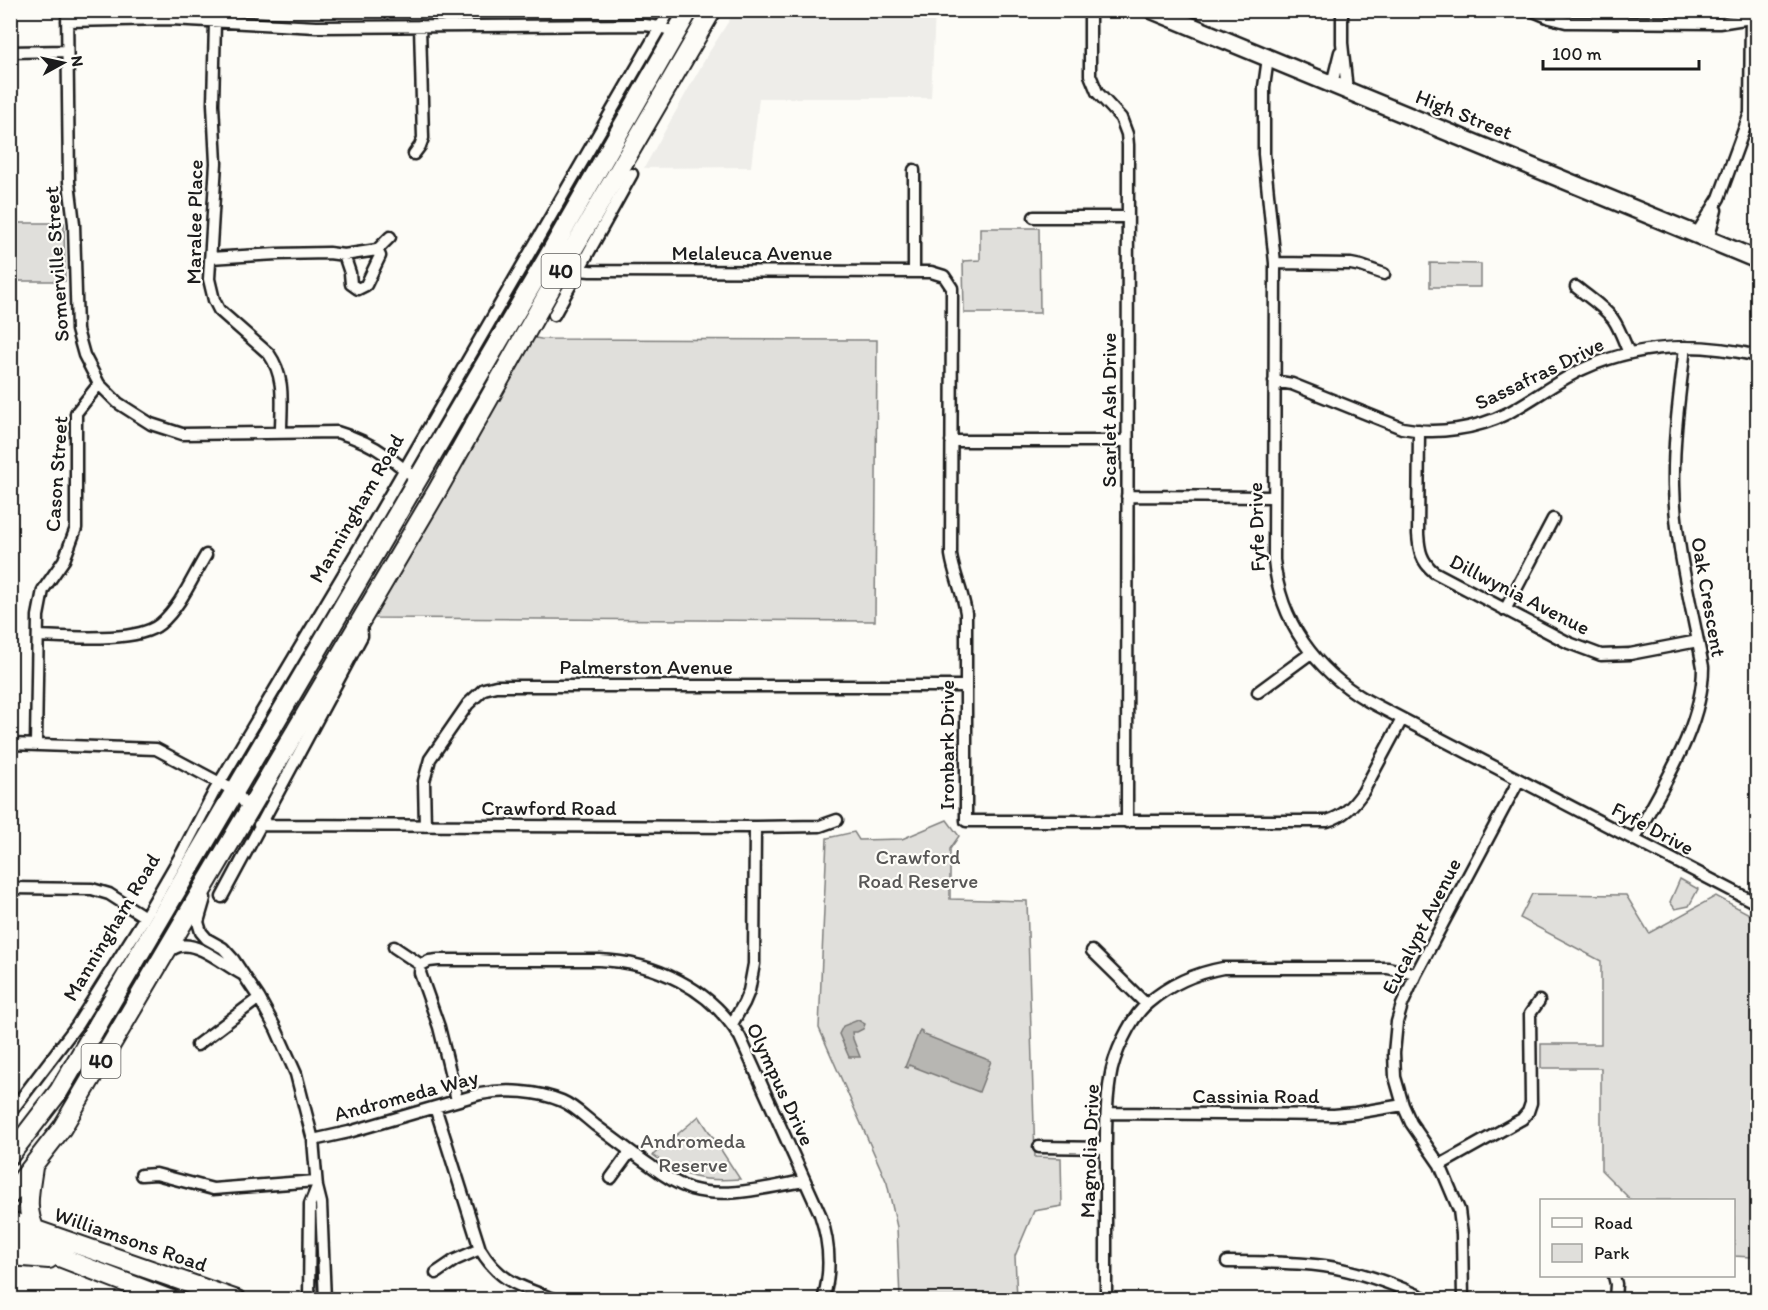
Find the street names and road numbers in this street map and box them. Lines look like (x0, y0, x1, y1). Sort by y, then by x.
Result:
street label: High Street (1412, 83, 1516, 145)
street label: Maralee Place (180, 159, 208, 285)
street label: Somerville Street (38, 185, 74, 343)
street label: Melaleuca Avenue (671, 240, 833, 265)
road number: 40 (542, 254, 580, 288)
street label: Sassafras Drive (1470, 331, 1608, 415)
street label: Scarlet Ash Drive (1096, 332, 1121, 488)
street label: Cason Street (39, 415, 73, 533)
street label: Manningham Road (303, 429, 409, 587)
street label: Fyfe Drive (1242, 482, 1270, 572)
street label: Oak Crescent (1686, 535, 1732, 659)
street label: Dillwynia Avenue (1446, 548, 1594, 640)
street label: Palmerston Avenue (559, 654, 733, 679)
street label: Ironbark Drive (934, 680, 959, 810)
street label: Crawford Road (481, 795, 617, 820)
street label: Fyfe Drive (1608, 796, 1698, 860)
street label: Manningham Road (57, 848, 165, 1005)
street label: Eucalypt Avenue (1376, 854, 1466, 998)
street label: Olympus Drive (742, 1018, 820, 1150)
road number: 40 (82, 1044, 120, 1078)
street label: Andromeda Way (331, 1064, 481, 1126)
street label: Magnolia Drive (1074, 1083, 1104, 1219)
street label: Cassinia Road (1192, 1083, 1320, 1108)
street label: Williamsons Road (51, 1201, 211, 1277)

